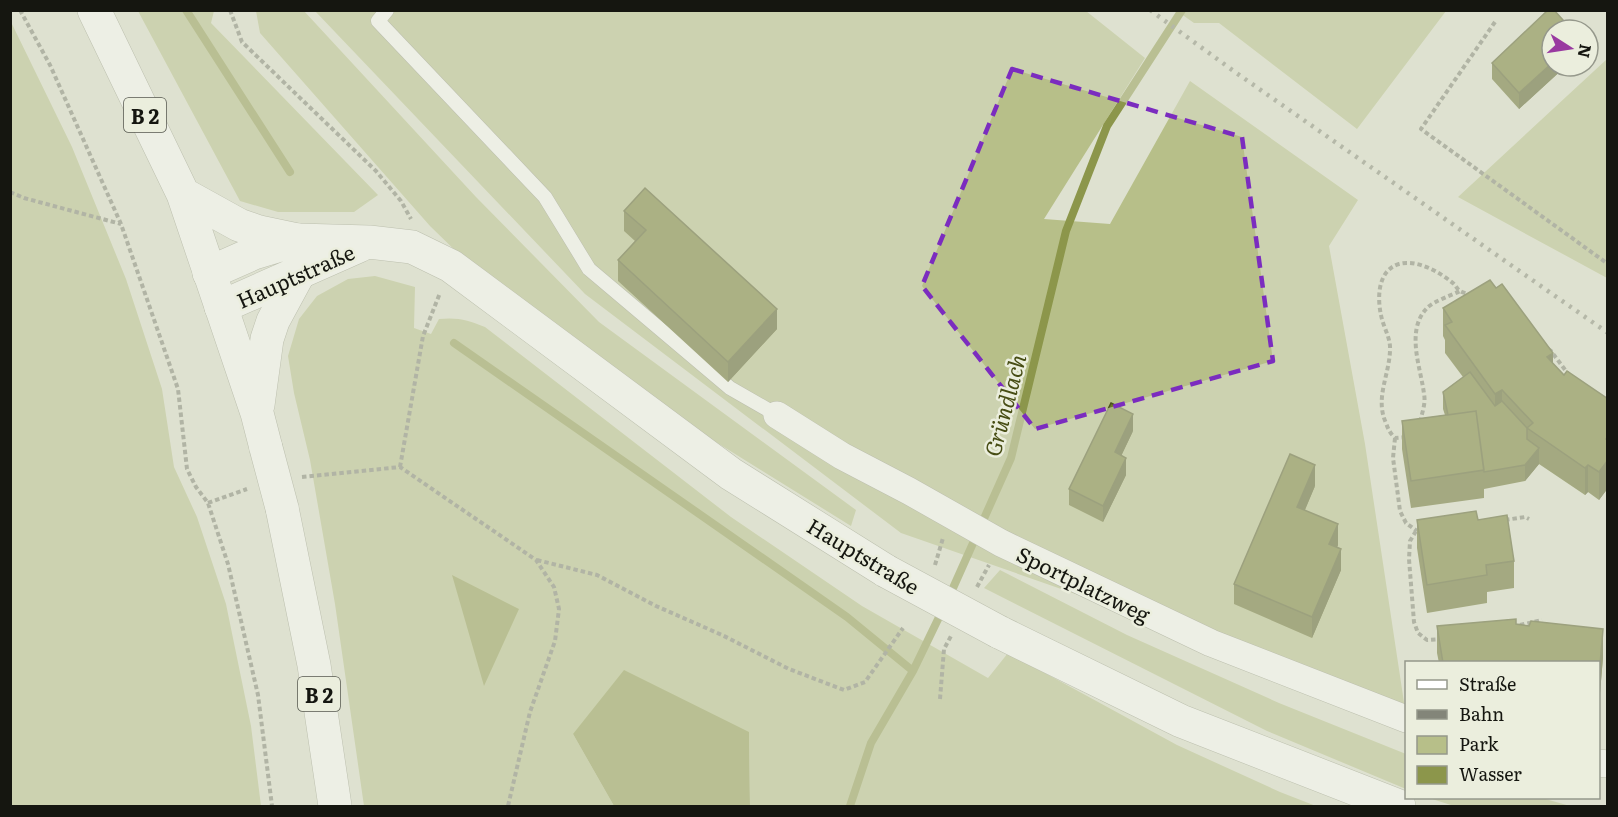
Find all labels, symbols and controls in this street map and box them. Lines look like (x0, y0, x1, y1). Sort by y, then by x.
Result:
north arrow (1540, 18, 1600, 78)
text: N (1573, 42, 1599, 60)
road number: B 2 (124, 98, 166, 132)
street label: Hauptstraße (231, 235, 359, 315)
water label: Gründlach (975, 350, 1033, 460)
street label: Hauptstraße (802, 509, 926, 601)
street label: Sportplatzweg (1012, 537, 1156, 629)
legend (1405, 661, 1600, 799)
text: Straße (1459, 670, 1516, 697)
road number: B 2 (298, 677, 340, 711)
text: Bahn (1459, 700, 1504, 727)
text: Park (1459, 730, 1500, 757)
text: Wasser (1459, 760, 1522, 787)

